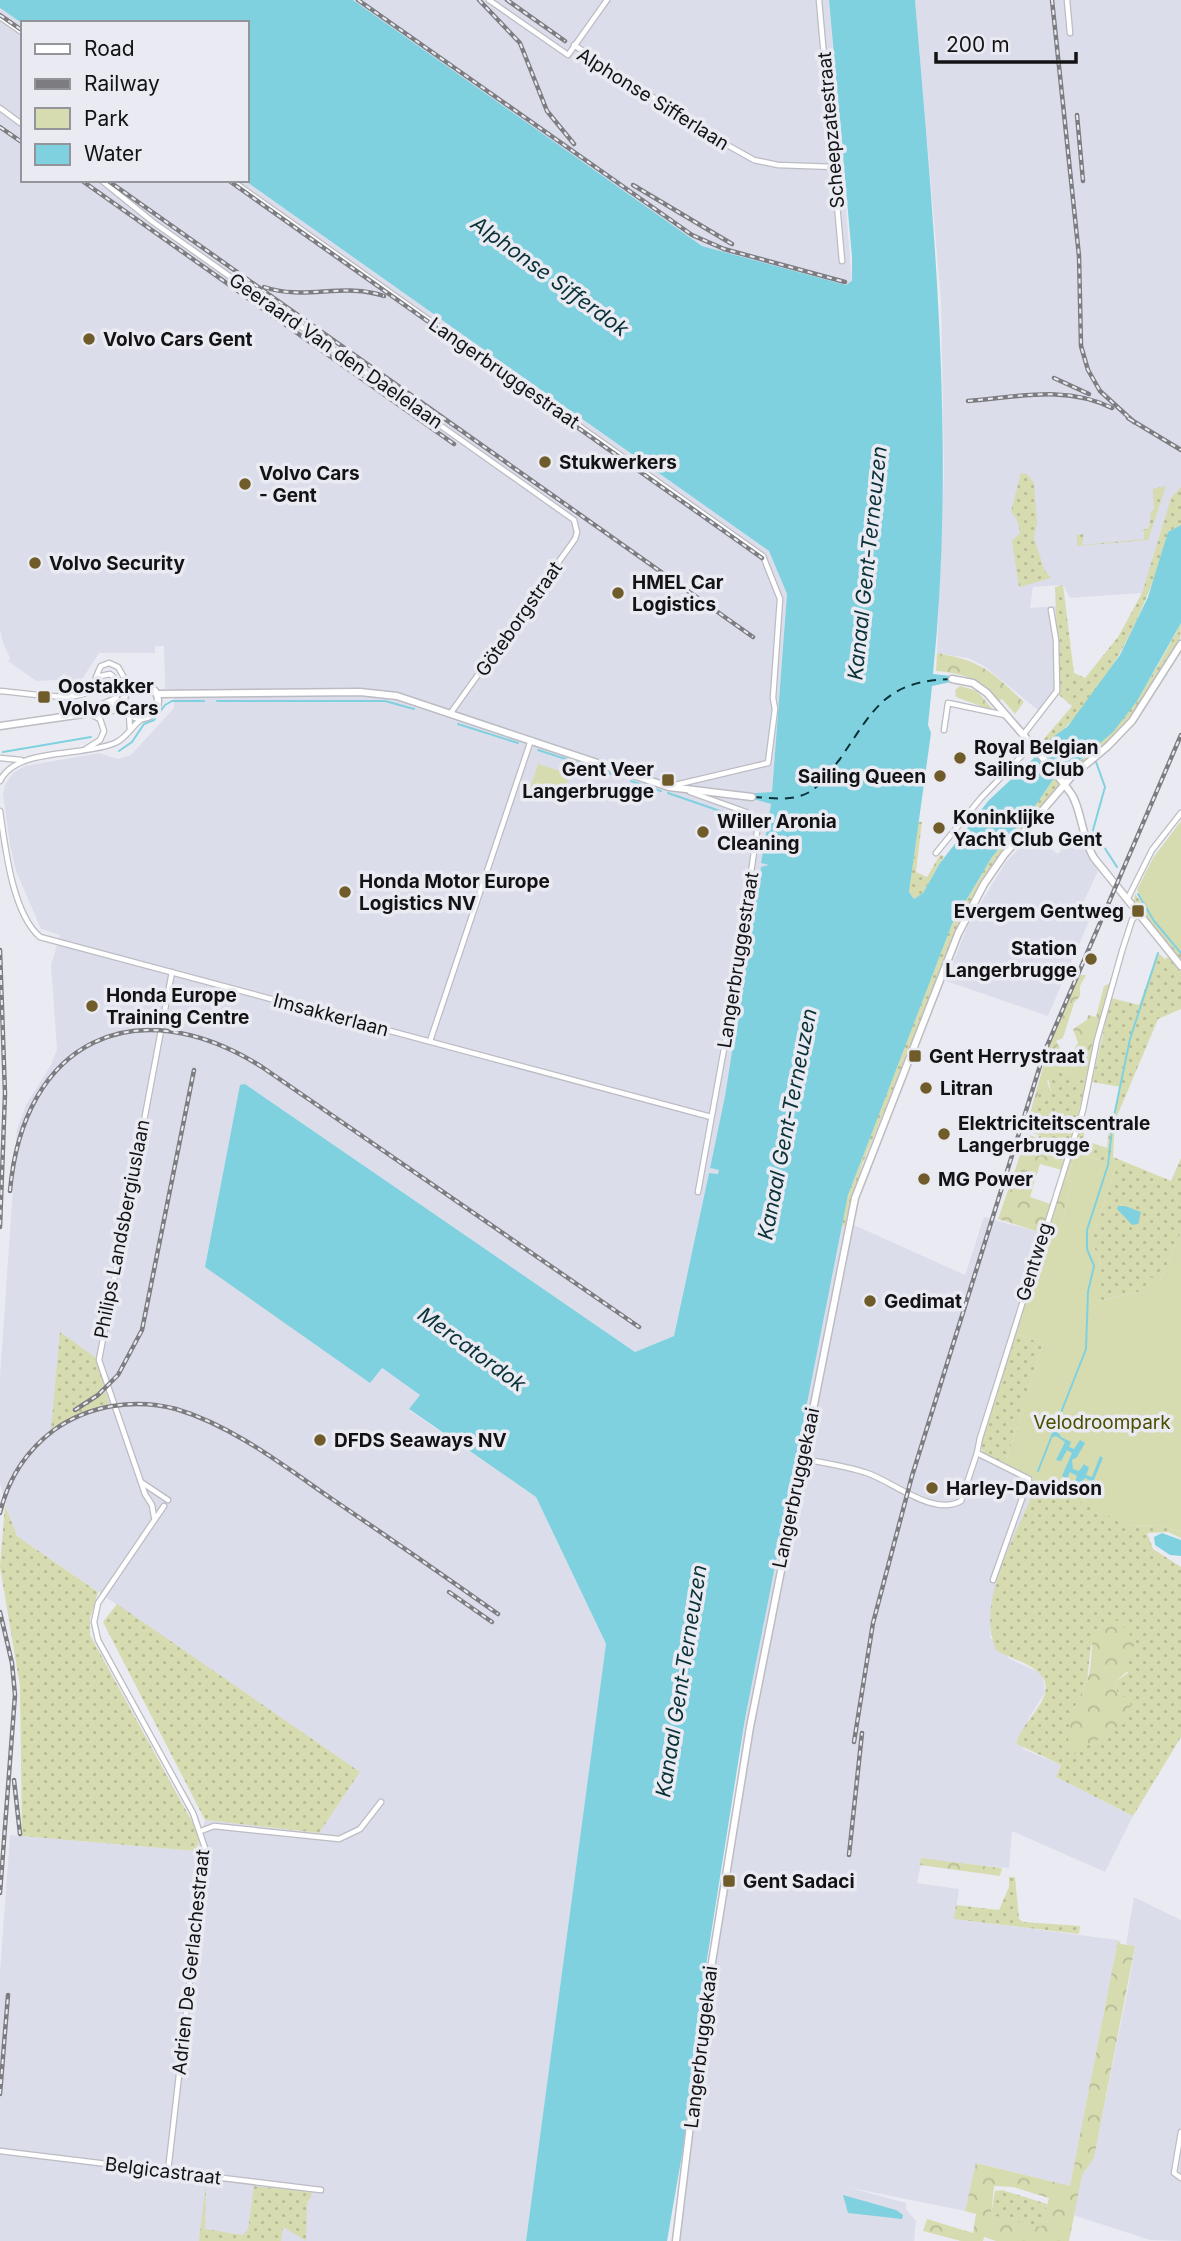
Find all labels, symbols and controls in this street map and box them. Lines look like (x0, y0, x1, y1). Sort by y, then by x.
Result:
legend (21, 21, 248, 182)
scale bar (936, 21, 1076, 65)
text: 200 m (946, 32, 1010, 57)
text: Road (84, 36, 135, 61)
street label: Alphonse Sifferlaan (573, 43, 733, 155)
street label: Scheepzatestraat (813, 51, 849, 209)
text: Railway (84, 71, 160, 96)
text: Park (84, 106, 129, 131)
text: Water (84, 141, 142, 166)
water label: Alphonse Sifferdok (466, 210, 634, 342)
street label: Geeraard Van den Daelelaan (225, 268, 447, 434)
street label: Langerbruggestraat (424, 312, 584, 434)
place label: Volvo Cars Gent (103, 328, 253, 351)
marker: Volvo Cars Gent (81, 331, 97, 347)
water label: Kanaal Gent-Terneuzen (842, 445, 892, 681)
place label: Stukwerkers (559, 451, 677, 474)
marker: Stukwerkers (537, 454, 553, 470)
place label: Volvo Cars - Gent (259, 462, 360, 507)
marker: Volvo Cars - Gent (237, 476, 253, 492)
place label: Volvo Security (49, 552, 185, 575)
marker: Volvo Security (27, 555, 43, 571)
street label: Göteborgstraat (471, 557, 567, 681)
place label: HMEL Car Logistics (632, 571, 724, 616)
marker: HMEL Car Logistics (610, 585, 626, 601)
place label: Oostakker Volvo Cars (58, 675, 159, 720)
marker: Oostakker Volvo Cars (36, 689, 52, 705)
place label: Royal Belgian Sailing Club (974, 736, 1099, 781)
marker: Royal Belgian Sailing Club (952, 750, 968, 766)
place label: Gent Veer Langerbrugge (522, 758, 654, 803)
place label: Sailing Queen (798, 765, 926, 788)
marker: Sailing Queen (932, 768, 948, 784)
marker: Gent Veer Langerbrugge (660, 772, 676, 788)
place label: Koninklijke Yacht Club Gent (953, 806, 1102, 851)
place label: Willer Aronia Cleaning (717, 810, 837, 855)
marker: Koninklijke Yacht Club Gent (931, 820, 947, 836)
marker: Willer Aronia Cleaning (695, 824, 711, 840)
place label: Honda Motor Europe Logistics NV (359, 870, 550, 915)
street label: Langerbruggestraat (713, 870, 763, 1050)
marker: Honda Motor Europe Logistics NV (337, 884, 353, 900)
place label: Evergem Gentweg (954, 900, 1124, 923)
marker: Evergem Gentweg (1130, 903, 1146, 919)
place label: Station Langerbrugge (945, 937, 1077, 982)
marker: Station Langerbrugge (1083, 951, 1099, 967)
place label: Honda Europe Training Centre (106, 984, 249, 1029)
street label: Imsakkerlaan (271, 989, 391, 1041)
marker: Honda Europe Training Centre (84, 998, 100, 1014)
water label: Kanaal Gent-Terneuzen (752, 1006, 822, 1242)
place label: Gent Herrystraat (929, 1045, 1085, 1068)
marker: Gent Herrystraat (907, 1048, 923, 1064)
place label: Litran (940, 1077, 993, 1100)
marker: Litran (918, 1080, 934, 1096)
place label: Elektriciteitscentrale Langerbrugge (958, 1112, 1150, 1157)
street label: Philips Landsbergiuslaan (89, 1117, 155, 1341)
marker: Elektriciteitscentrale Langerbrugge (936, 1126, 952, 1142)
place label: MG Power (938, 1168, 1033, 1191)
marker: MG Power (916, 1171, 932, 1187)
street label: Gentweg (1011, 1220, 1057, 1304)
place label: Gedimat (884, 1290, 962, 1313)
marker: Gedimat (862, 1293, 878, 1309)
water label: Mercatordok (413, 1301, 531, 1397)
street label: Langerbruggekaai (768, 1406, 824, 1570)
park label: Velodroompark (1033, 1411, 1171, 1434)
place label: DFDS Seaways NV (334, 1429, 507, 1452)
marker: DFDS Seaways NV (312, 1432, 328, 1448)
place label: Harley-Davidson (946, 1477, 1102, 1500)
marker: Harley-Davidson (924, 1480, 940, 1496)
water label: Kanaal Gent-Terneuzen (650, 1563, 712, 1799)
street label: Adrien De Gerlachestraat (168, 1848, 214, 2076)
place label: Gent Sadaci (743, 1870, 855, 1893)
marker: Gent Sadaci (721, 1873, 737, 1889)
street label: Langerbruggekaai (680, 1964, 722, 2130)
street label: Belgicastraat (104, 2152, 222, 2190)

